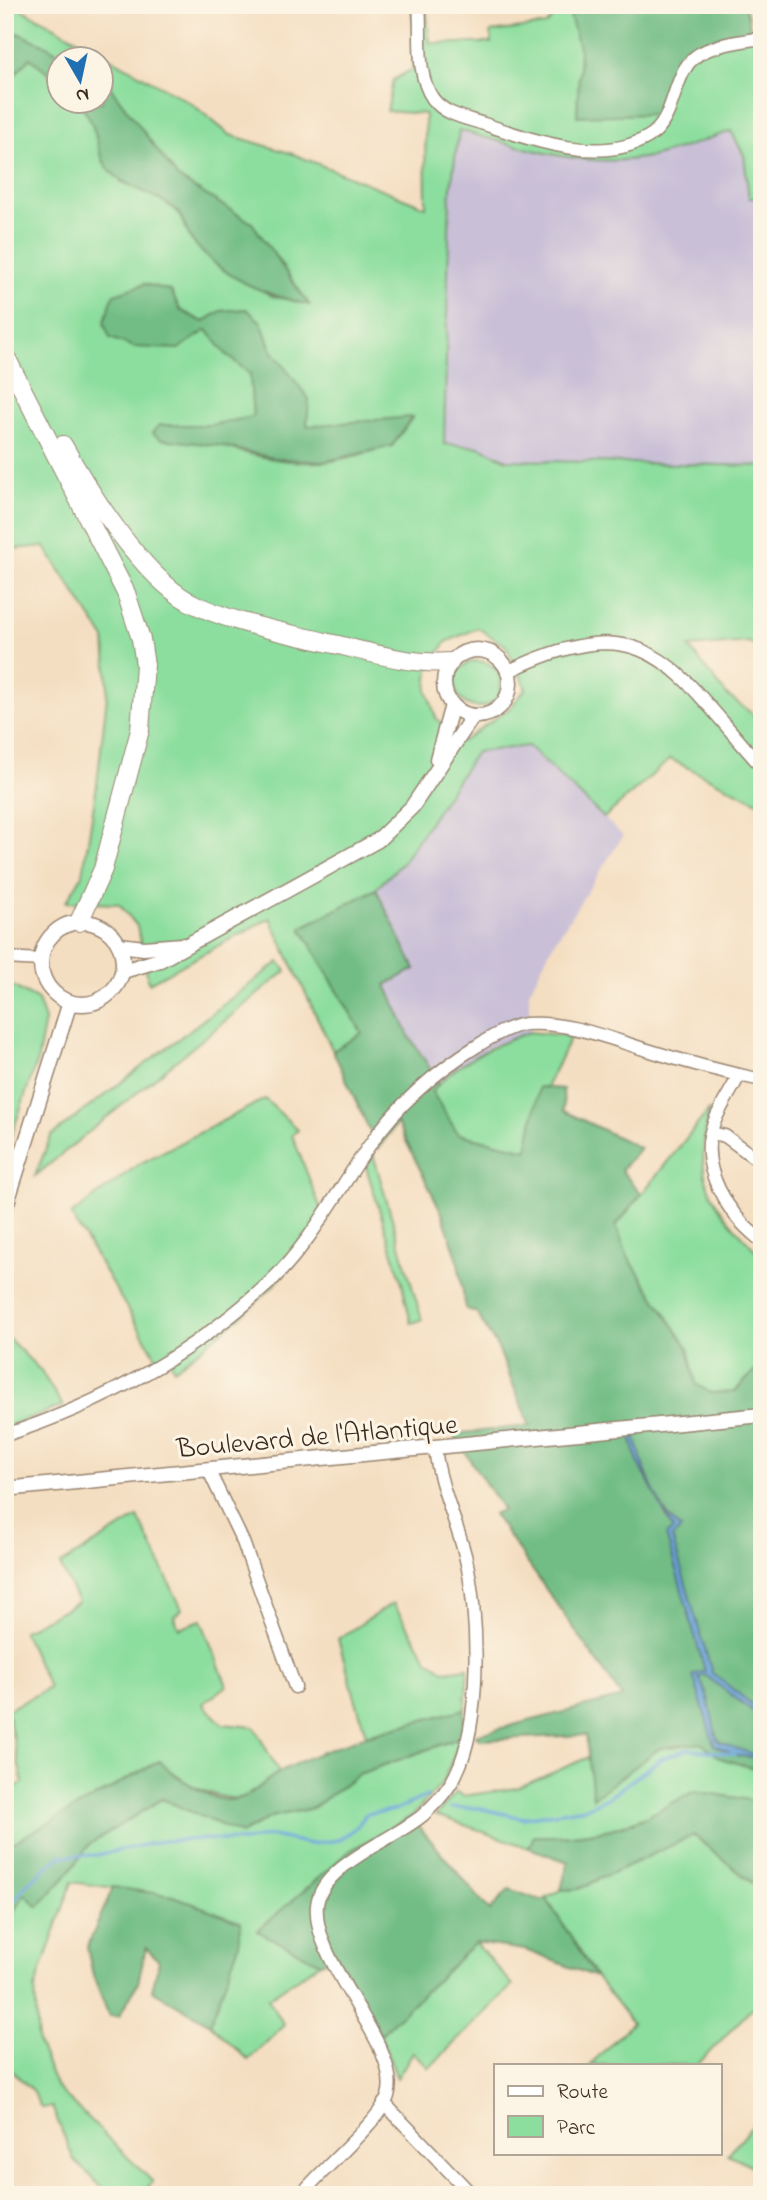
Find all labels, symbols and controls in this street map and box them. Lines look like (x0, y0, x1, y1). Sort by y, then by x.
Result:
north arrow (46, 46, 116, 116)
text: N (74, 80, 91, 109)
street label: Boulevard de l'Atlantique (174, 1406, 460, 1471)
legend (494, 2064, 722, 2154)
text: Route (557, 2078, 609, 2108)
text: Parc (557, 2114, 596, 2144)

